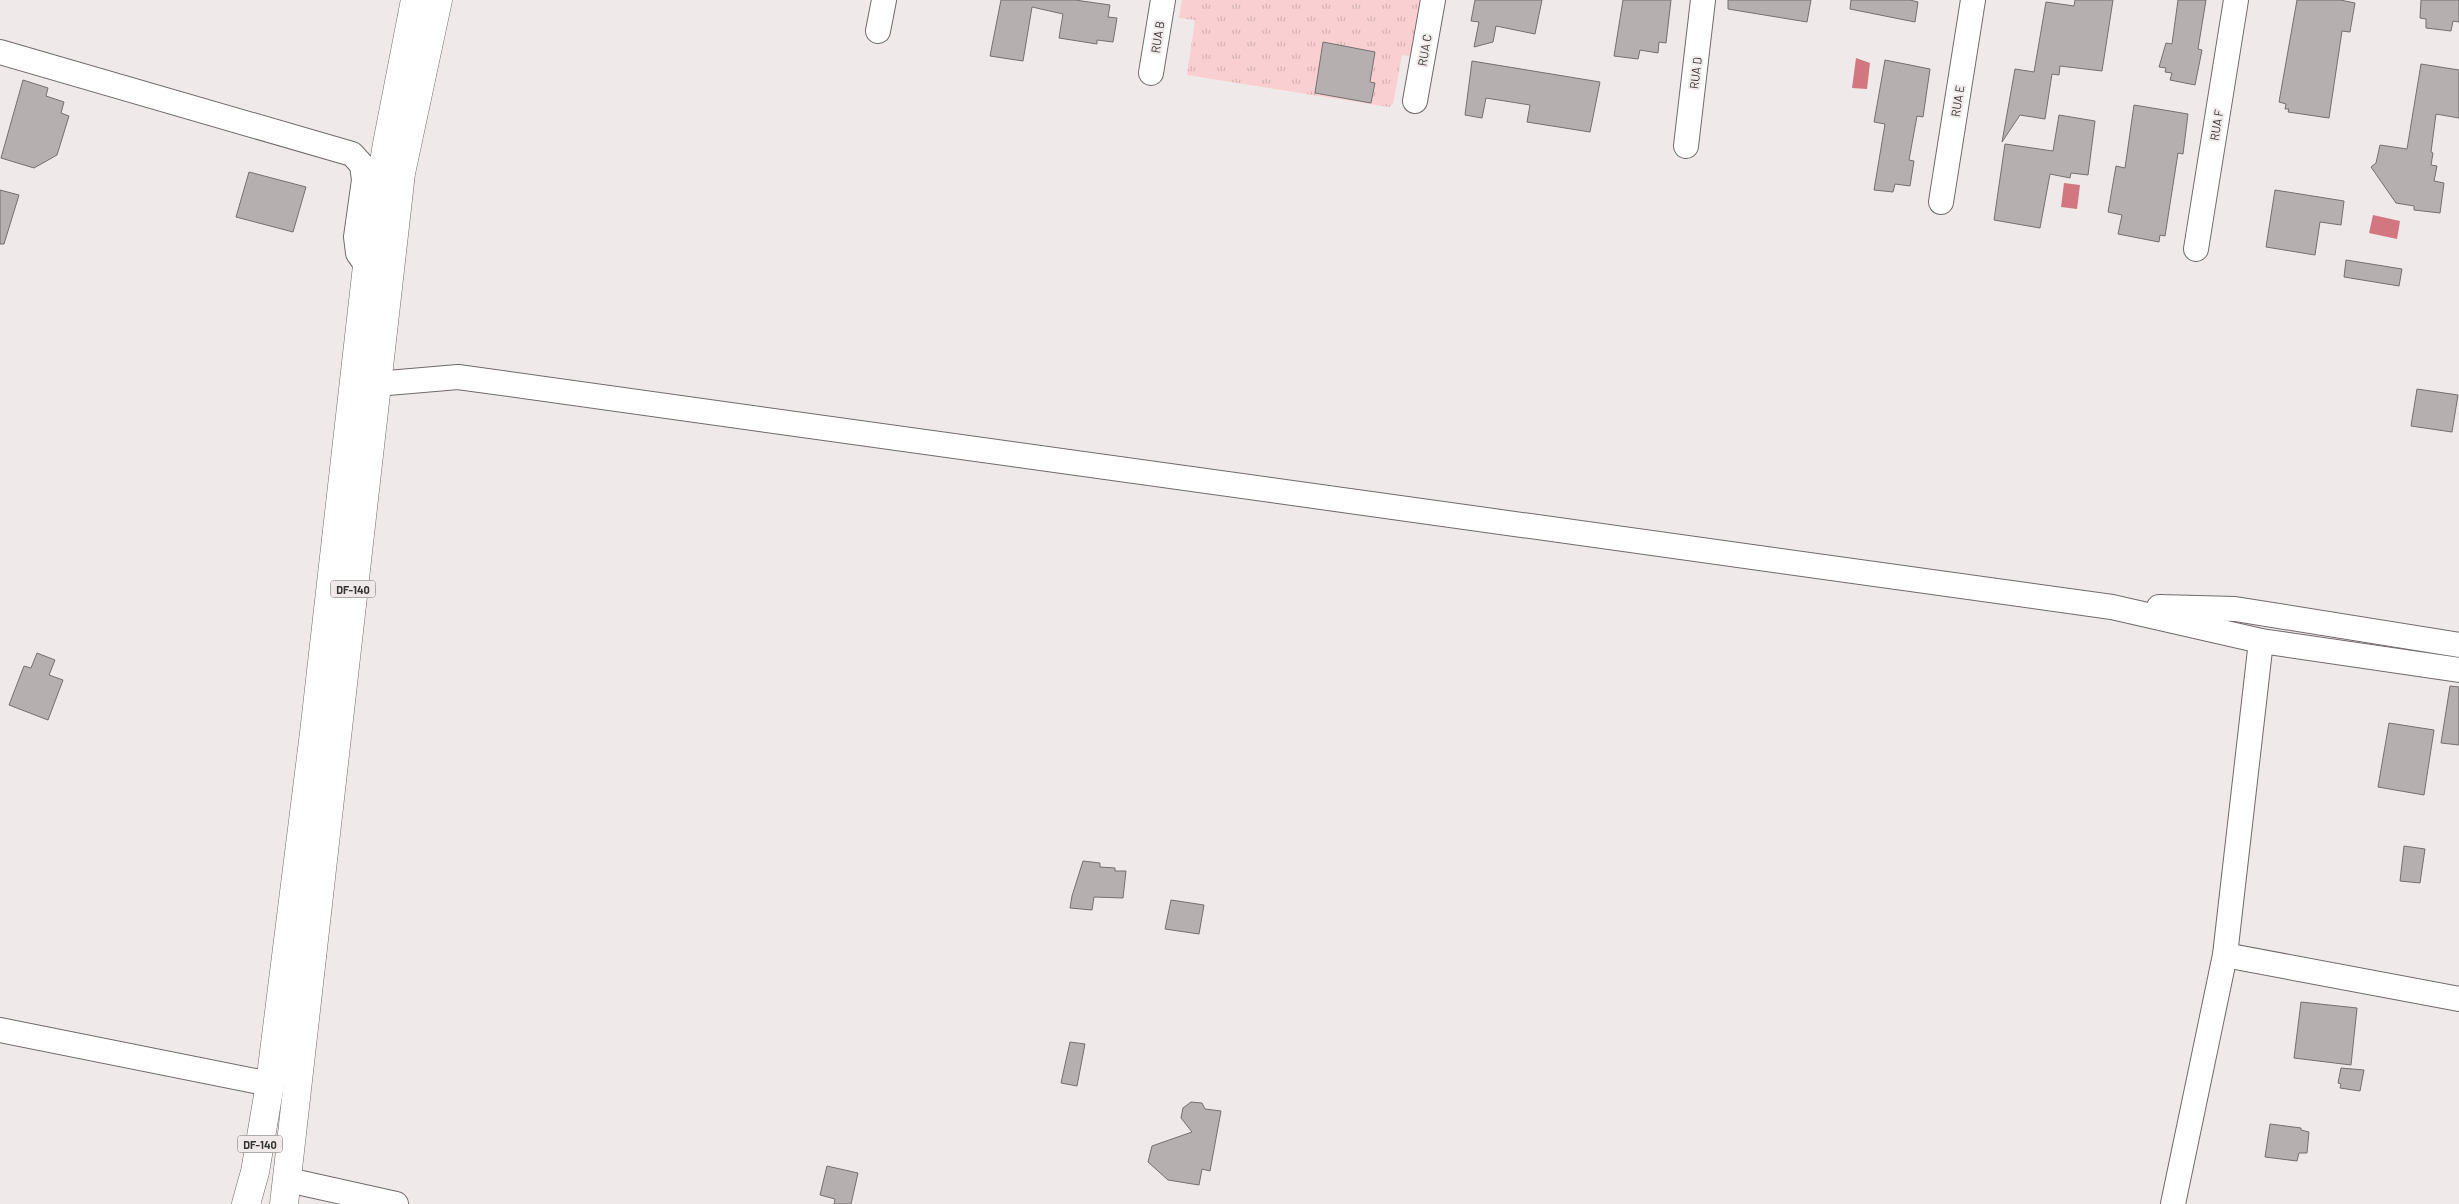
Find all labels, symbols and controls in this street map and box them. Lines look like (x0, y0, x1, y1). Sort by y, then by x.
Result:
street label: RUA B (1148, 20, 1166, 54)
street label: RUA C (1414, 33, 1434, 67)
street label: RUA D (1686, 56, 1704, 90)
street label: RUA E (1948, 84, 1966, 118)
street label: RUA F (2207, 108, 2225, 142)
road number: DF-140 (330, 580, 376, 598)
road number: DF-140 (238, 1136, 282, 1152)

